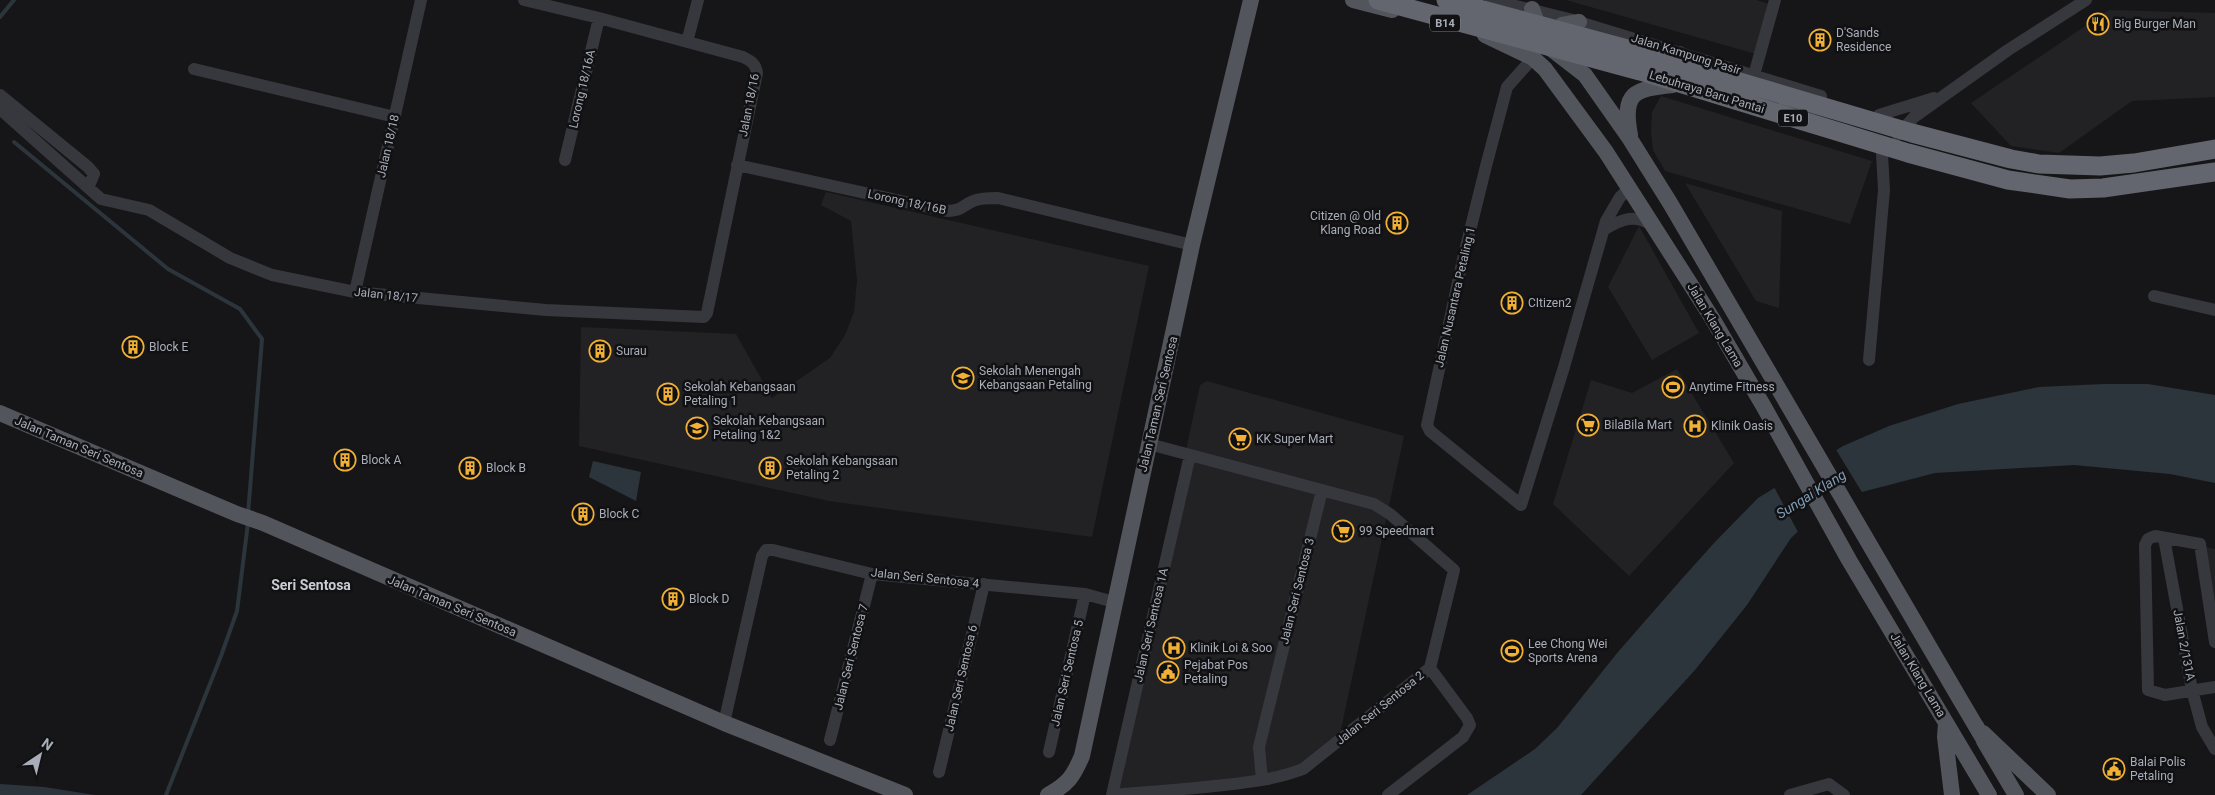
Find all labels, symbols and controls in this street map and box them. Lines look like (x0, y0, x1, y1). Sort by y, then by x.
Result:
restaurant icon: Big Burger Man (2086, 12, 2110, 36)
road number: B14 (1430, 14, 1460, 32)
place label: Big Burger Man (2114, 17, 2196, 31)
place label: D'Sands Residence (1836, 26, 1891, 54)
building icon: D'Sands Residence (1808, 28, 1832, 52)
street label: Jalan Kampung Pasir (1630, 31, 1742, 77)
street label: Lorong 18/16A (566, 48, 598, 130)
street label: Lebuhraya Baru Pantai (1648, 68, 1766, 116)
street label: Jalan 18/16 (736, 72, 762, 138)
road number: E10 (1778, 110, 1808, 126)
street label: Jalan 18/18 (374, 113, 402, 179)
street label: Lorong 18/16B (866, 187, 948, 217)
place label: Citizen @ Old Klang Road (1310, 209, 1381, 237)
building icon: Citizen @ Old Klang Road (1385, 211, 1409, 235)
street label: Jalan Nusantara Petaling 1 (1432, 225, 1478, 369)
street label: Jalan Klang Lama (1684, 280, 1746, 370)
street label: Jalan 18/17 (353, 285, 419, 305)
building icon: CItizen2 (1500, 291, 1524, 315)
place label: CItizen2 (1528, 296, 1572, 310)
building icon: Block E (121, 335, 145, 359)
street label: Jalan Taman Seri Sentosa (1136, 335, 1180, 473)
building icon: Surau (588, 339, 612, 363)
place label: Block E (149, 340, 189, 354)
place label: Surau (616, 344, 647, 358)
place label: Sekolah Menengah Kebangsaan Petaling (979, 364, 1092, 392)
school or university icon: Sekolah Menengah Kebangsaan Petaling (951, 366, 975, 390)
sports icon: Anytime Fitness (1661, 375, 1685, 399)
place label: Sekolah Kebangsaan Petaling 1 (684, 380, 796, 408)
place label: Anytime Fitness (1689, 380, 1775, 394)
building icon: Sekolah Kebangsaan Petaling 1 (656, 382, 680, 406)
street label: Jalan Taman Seri Sentosa (12, 413, 146, 481)
supermarket icon: BilaBila Mart (1576, 413, 1600, 437)
place label: Sekolah Kebangsaan Petaling 1&2 (713, 414, 825, 442)
hospital icon: Klinik Oasis (1683, 414, 1707, 438)
school or university icon: Sekolah Kebangsaan Petaling 1&2 (685, 416, 709, 440)
place label: BilaBila Mart (1604, 418, 1672, 432)
place label: Klinik Oasis (1711, 419, 1773, 433)
supermarket icon: KK Super Mart (1228, 427, 1252, 451)
place label: KK Super Mart (1256, 432, 1333, 446)
building icon: Block A (333, 448, 357, 472)
place label: Block A (361, 453, 402, 467)
place label: Sekolah Kebangsaan Petaling 2 (786, 454, 898, 482)
building icon: Block B (458, 456, 482, 480)
building icon: Sekolah Kebangsaan Petaling 2 (758, 456, 782, 480)
place label: Block B (486, 461, 526, 475)
water label: Sungai Klang (1773, 466, 1849, 522)
building icon: Block C (571, 502, 595, 526)
place label: Block C (599, 507, 640, 521)
supermarket icon: 99 Speedmart (1331, 519, 1355, 543)
place label: 99 Speedmart (1359, 524, 1434, 538)
street label: Jalan Seri Sentosa 3 (1277, 536, 1317, 646)
street label: Jalan Seri Sentosa 4 (870, 565, 980, 591)
street label: Jalan Seri Sentosa 1A (1131, 566, 1171, 683)
street label: Jalan Taman Seri Sentosa (385, 572, 519, 640)
district label: Seri Sentosa (271, 577, 351, 593)
building icon: Block D (661, 587, 685, 611)
place label: Block D (689, 592, 730, 606)
street label: Jalan Seri Sentosa 7 (831, 602, 871, 712)
street label: Jalan 2/131A (2170, 608, 2198, 682)
street label: Jalan Seri Sentosa 5 (1048, 618, 1086, 728)
street label: Jalan Seri Sentosa 6 (942, 623, 980, 733)
street label: Jalan Klang Lama (1887, 630, 1949, 720)
hospital icon: Klinik Loi & Soo (1162, 636, 1186, 660)
place label: Lee Chong Wei Sports Arena (1528, 637, 1608, 665)
sports icon: Lee Chong Wei Sports Arena (1500, 639, 1524, 663)
place label: Klinik Loi & Soo (1190, 641, 1273, 655)
place label: Pejabat Pos Petaling (1184, 658, 1248, 686)
public building icon: Pejabat Pos Petaling (1156, 660, 1180, 684)
street label: Jalan Seri Sentosa 2 (1333, 668, 1427, 748)
north arrow (15, 730, 65, 780)
text: N (39, 735, 56, 754)
place label: Balai Polis Petaling (2130, 755, 2186, 783)
public building icon: Balai Polis Petaling (2102, 757, 2126, 781)

